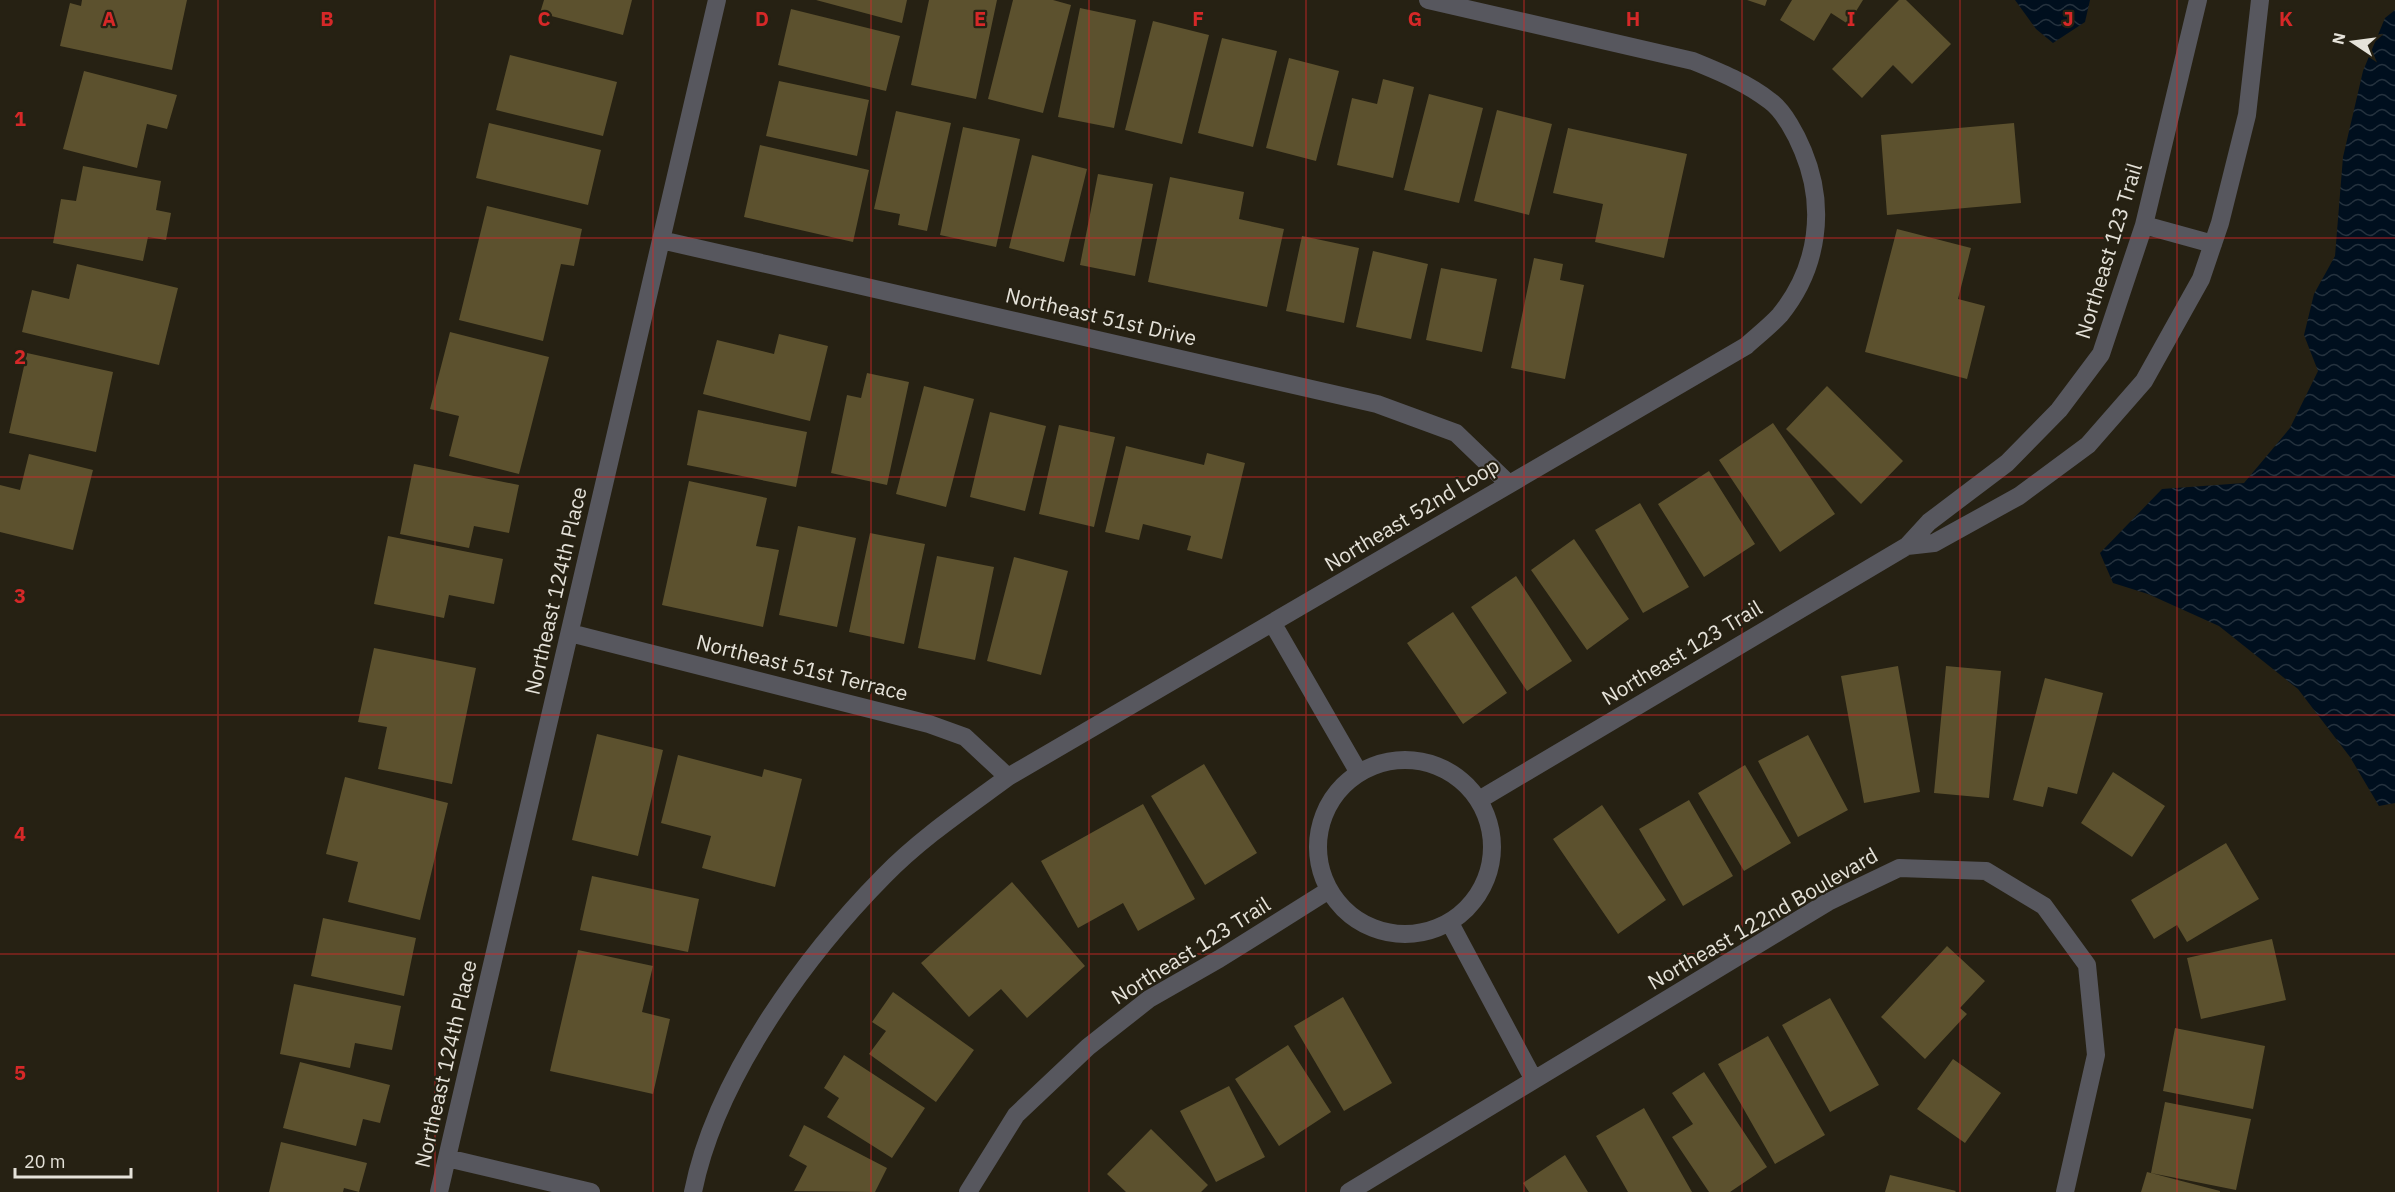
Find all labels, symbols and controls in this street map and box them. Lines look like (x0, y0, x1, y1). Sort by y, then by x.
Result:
text: A (102, 5, 116, 32)
text: B (320, 5, 334, 32)
text: C (537, 5, 551, 32)
text: D (755, 5, 769, 32)
text: E (974, 5, 986, 32)
text: F (1192, 5, 1204, 32)
text: G (1408, 5, 1422, 32)
text: H (1626, 5, 1640, 32)
text: I (1847, 5, 1855, 32)
text: J (2062, 5, 2074, 32)
text: K (2279, 5, 2293, 32)
north arrow (2323, 12, 2383, 72)
text: N (2327, 31, 2349, 47)
text: 1 (14, 105, 26, 132)
street label: Northeast 123 Trail (2068, 159, 2148, 342)
street label: Northeast 51st Drive (1003, 280, 1199, 352)
text: 2 (14, 343, 26, 370)
street label: Northeast 52nd Loop (1319, 451, 1504, 577)
street label: Northeast 124th Place (517, 484, 593, 697)
text: 3 (14, 582, 26, 609)
street label: Northeast 123 Trail (1596, 593, 1767, 711)
street label: Northeast 51st Terrace (694, 627, 911, 707)
text: 4 (14, 820, 26, 847)
street label: Northeast 122nd Boulevard (1642, 841, 1883, 996)
street label: Northeast 123 Trail (1106, 890, 1276, 1010)
street label: Northeast 124th Place (407, 957, 483, 1170)
text: 5 (14, 1059, 26, 1086)
scale bar (15, 1141, 130, 1179)
text: 20 m (24, 1150, 66, 1173)

